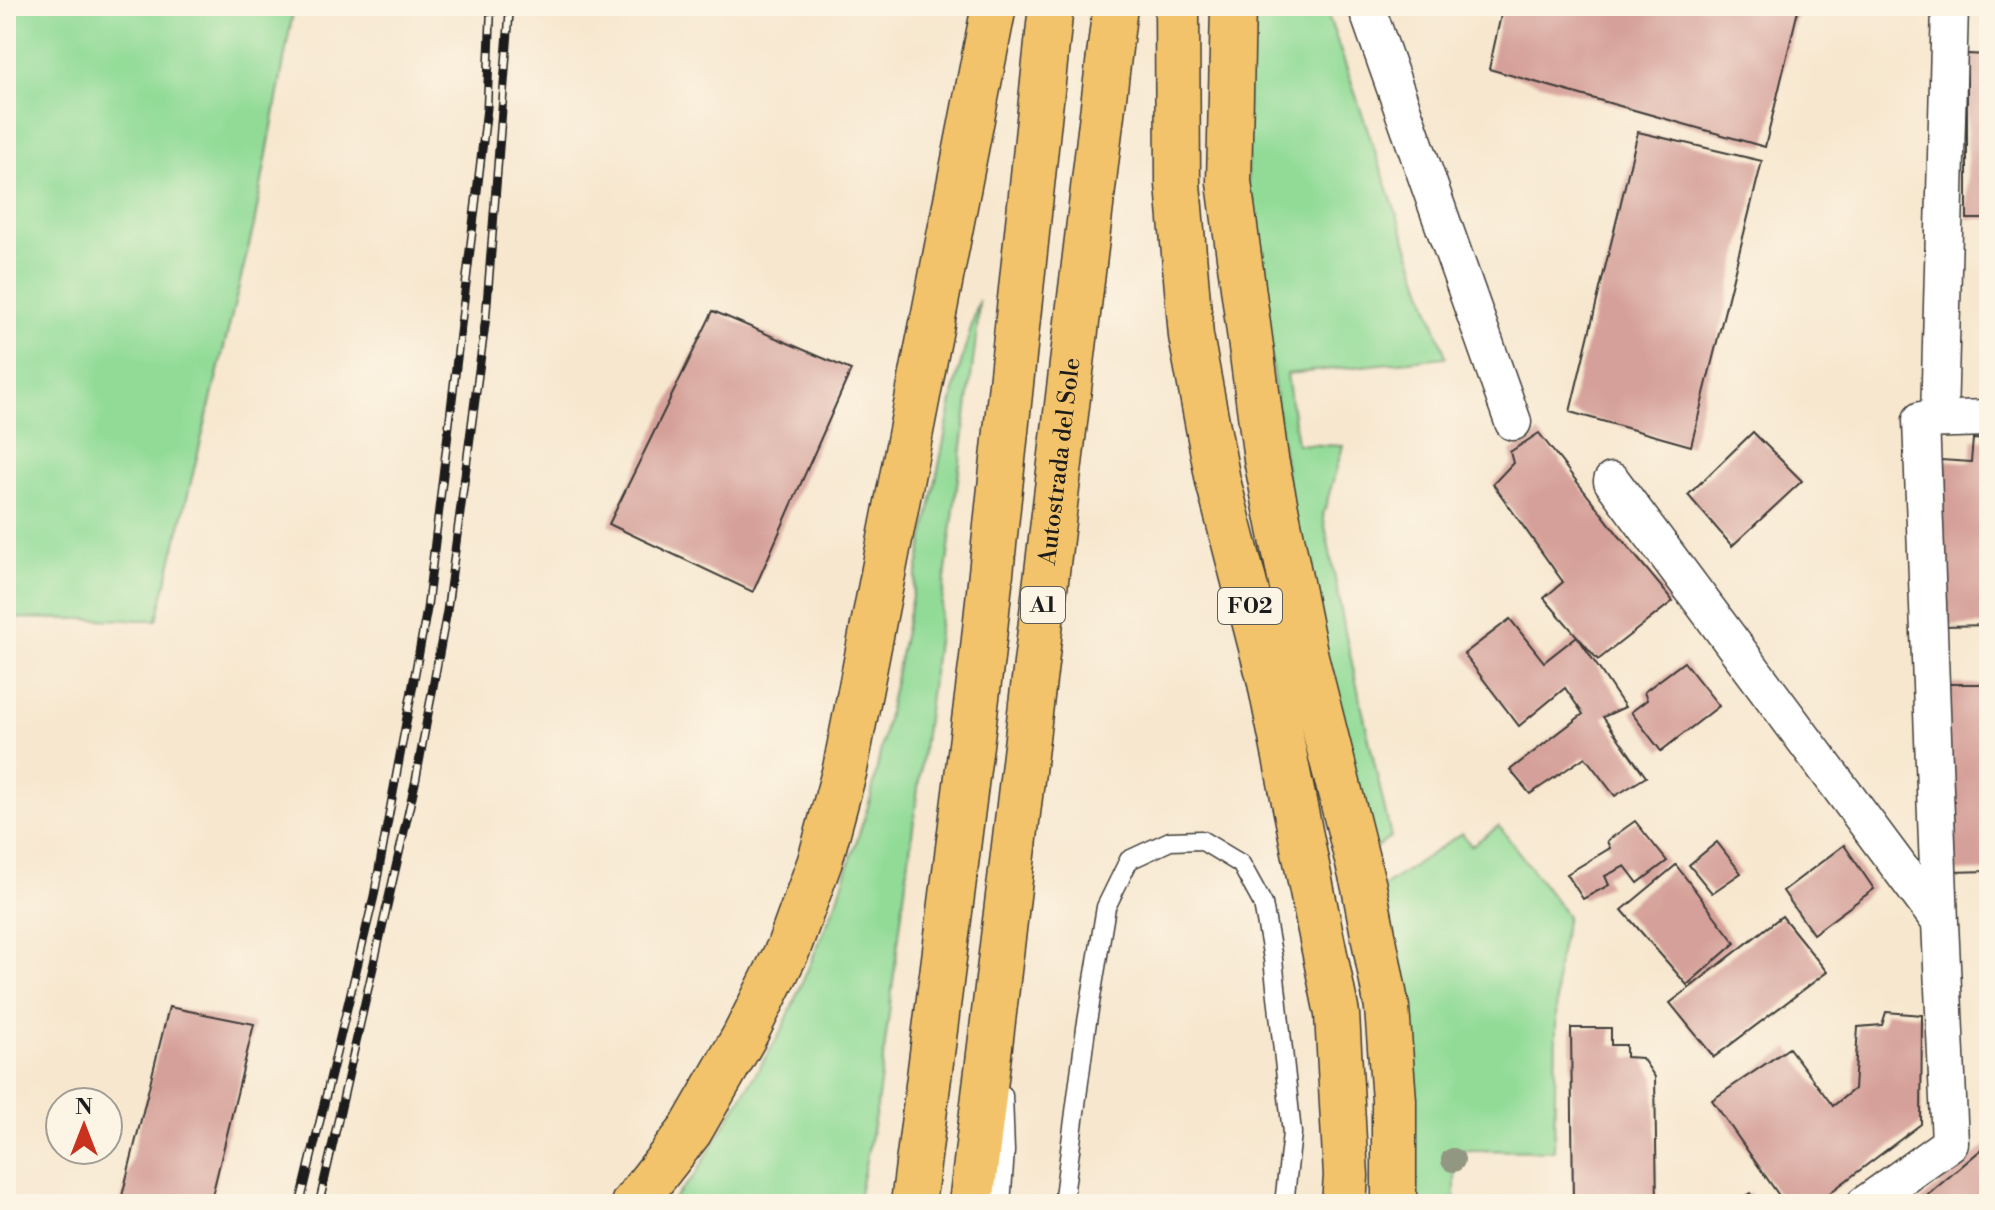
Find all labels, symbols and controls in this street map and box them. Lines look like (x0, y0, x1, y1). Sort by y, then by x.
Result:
street label: Autostrada del Sole (1033, 356, 1088, 568)
road number: A1 (1021, 587, 1065, 623)
road number: F02 (1218, 588, 1282, 624)
north arrow (44, 1086, 124, 1166)
text: N (75, 1094, 93, 1121)

